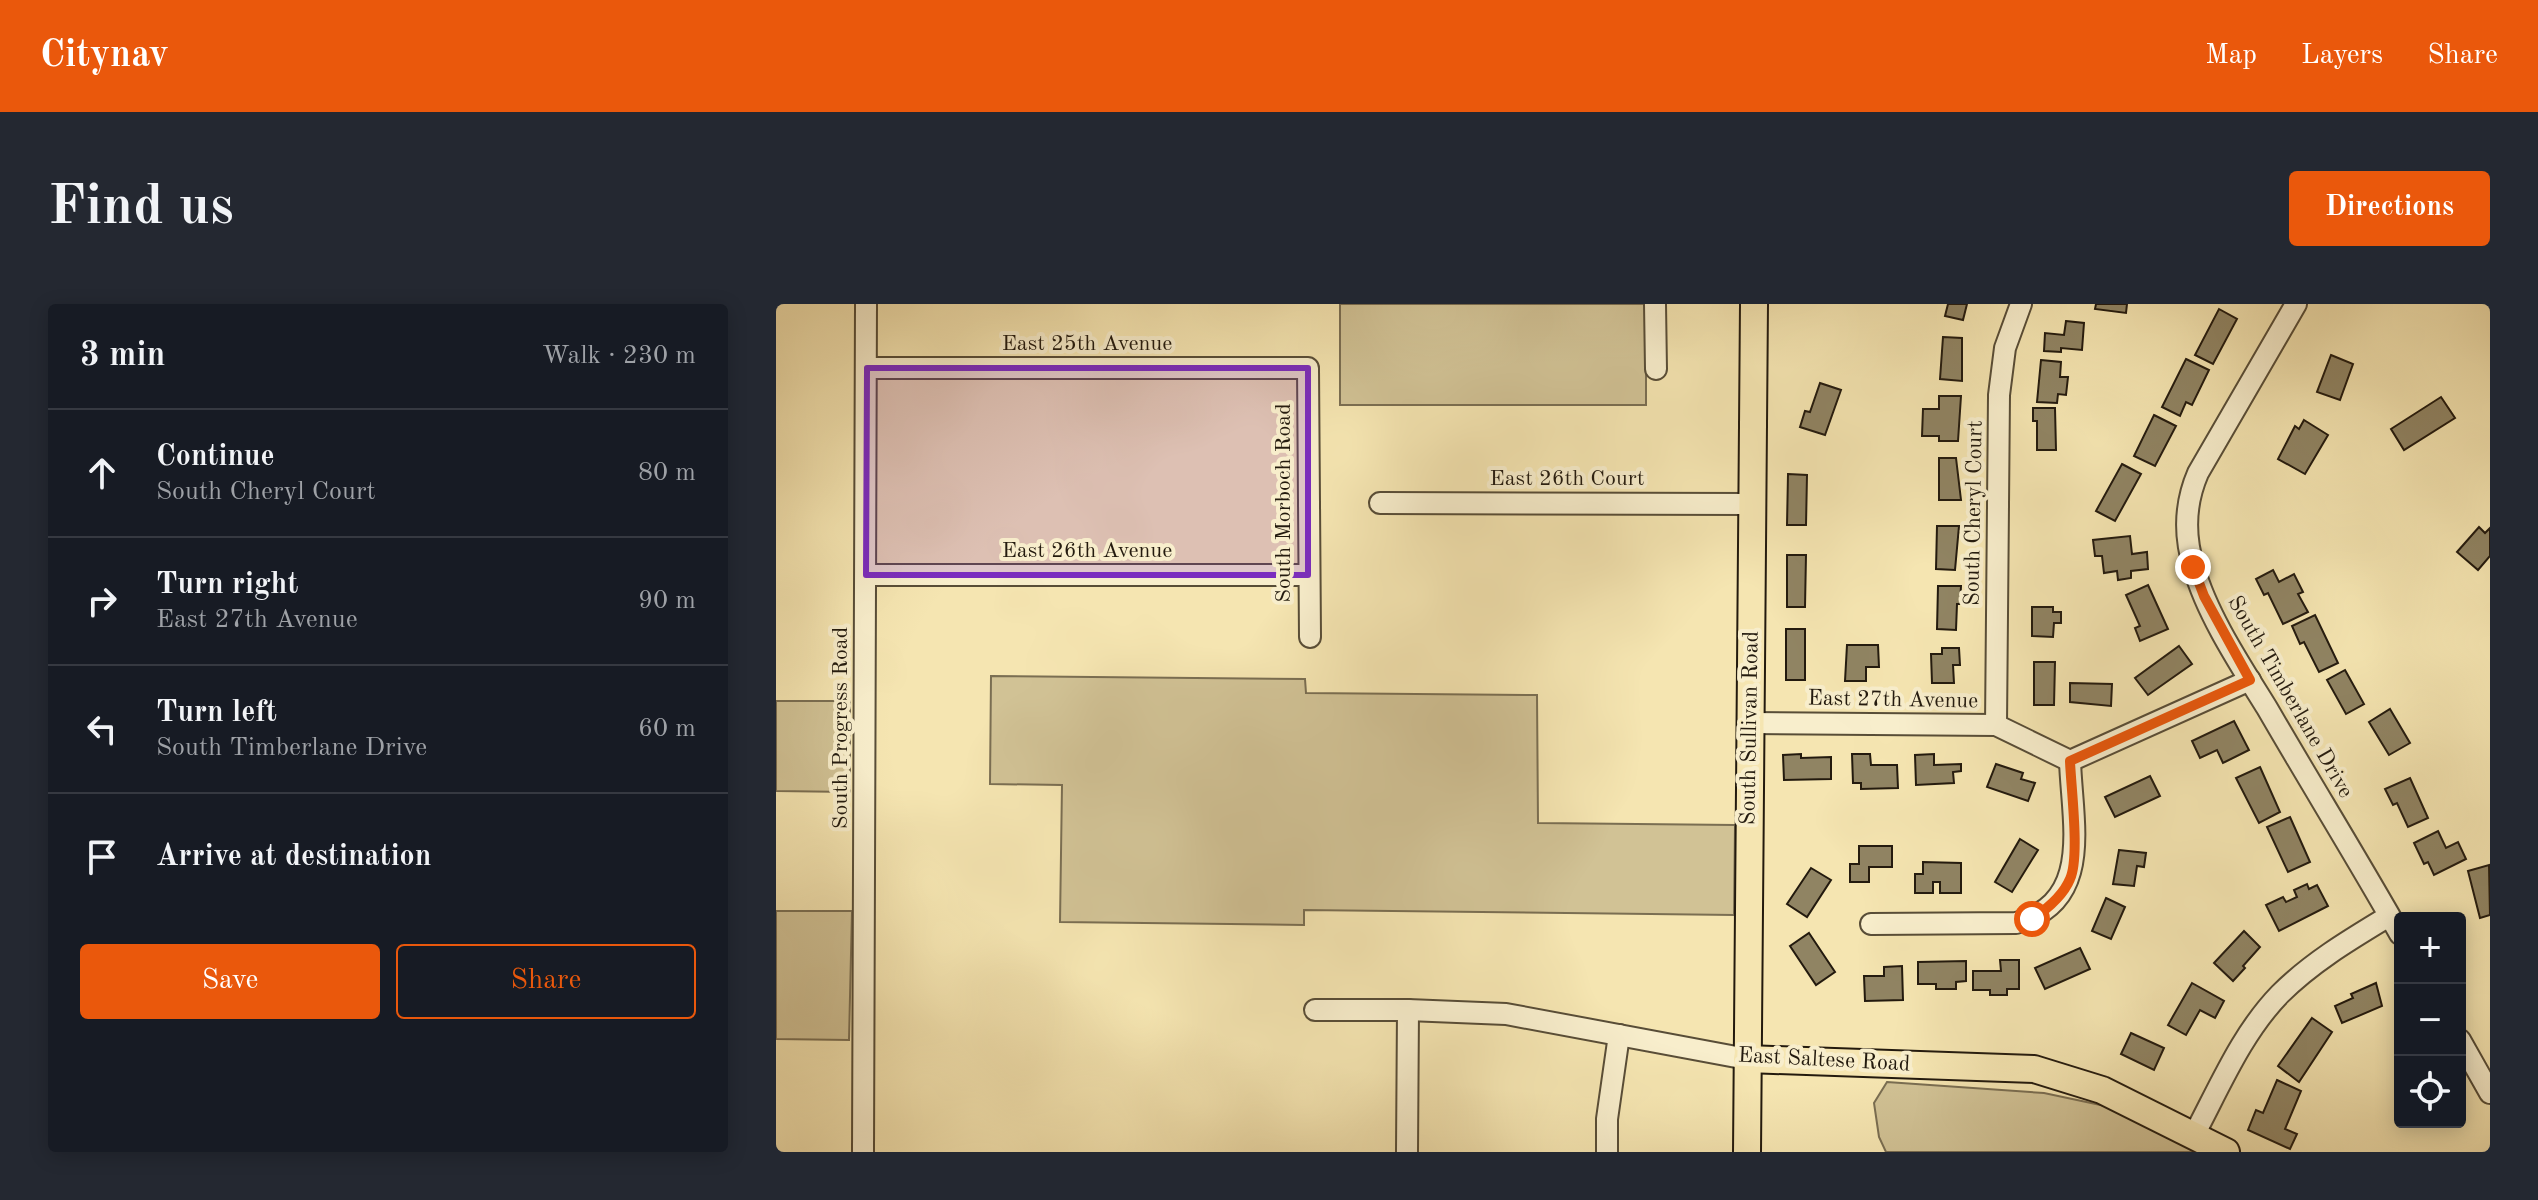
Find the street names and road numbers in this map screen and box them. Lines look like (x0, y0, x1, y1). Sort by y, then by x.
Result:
street label: East 25th Avenue (1002, 333, 1172, 355)
street label: South Morboch Road (1273, 403, 1295, 603)
street label: South Cheryl Court (1961, 420, 1987, 606)
street label: East 26th Court (1490, 468, 1644, 490)
street label: East 26th Avenue (1002, 540, 1172, 562)
street label: South Timberlane Drive (2223, 592, 2357, 802)
street label: South Progress Road (830, 627, 852, 829)
street label: South Sullivan Road (1737, 631, 1763, 825)
street label: East 27th Avenue (1807, 688, 1979, 712)
street label: East Saltese Road (1737, 1044, 1911, 1076)

